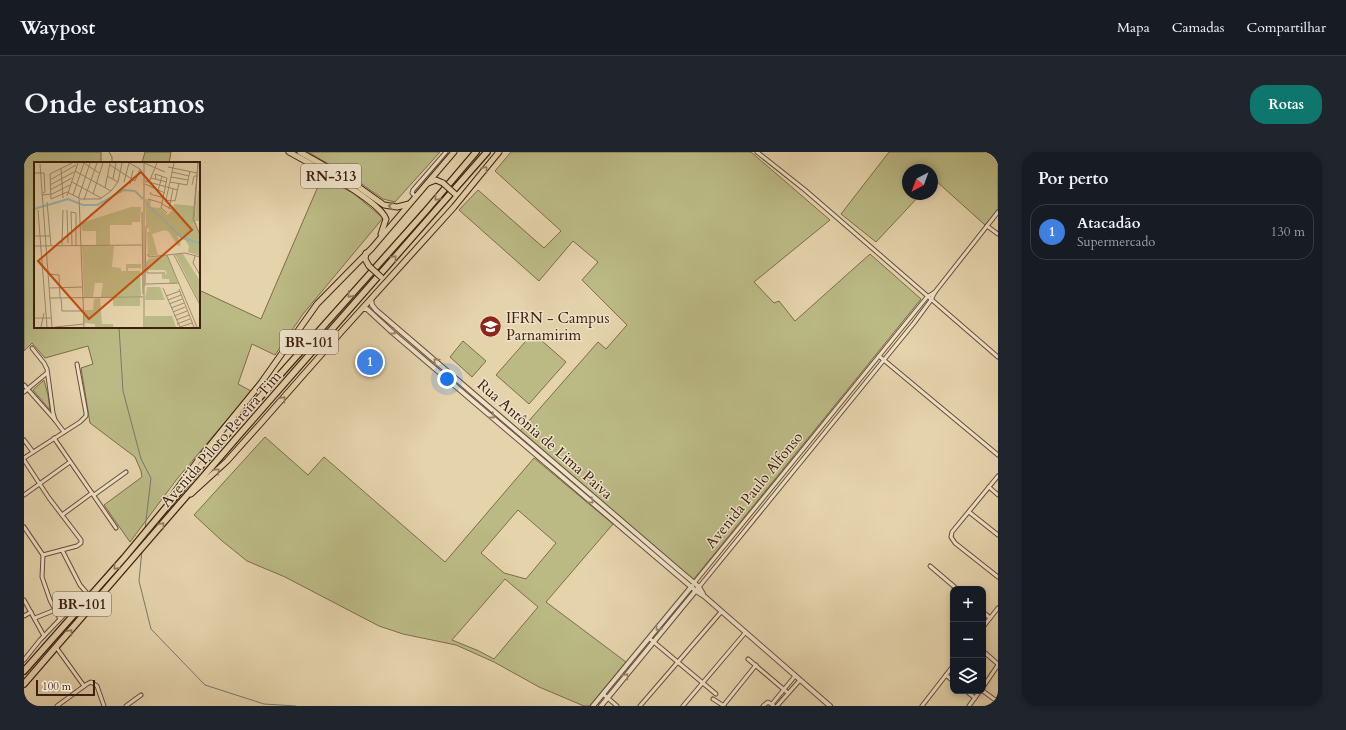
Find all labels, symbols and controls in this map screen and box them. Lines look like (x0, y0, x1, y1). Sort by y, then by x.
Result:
text: Waypost (20, 15, 95, 41)
text: Mapa (1117, 18, 1150, 37)
text: Camadas (1172, 18, 1225, 37)
text: Compartilhar (1247, 18, 1326, 37)
text: Onde estamos (24, 85, 205, 123)
button: Rotas (1250, 85, 1322, 124)
inset map (34, 162, 200, 328)
road number: RN-313 (301, 164, 361, 188)
north arrow (902, 164, 938, 200)
one-way arrow (481, 166, 488, 173)
text: Por perto (1038, 167, 1108, 190)
one-way arrow (434, 194, 441, 201)
one-way arrow (388, 202, 395, 211)
text: Atacadão (1077, 213, 1140, 233)
text: 1 (1049, 223, 1055, 241)
text: 130 m (1271, 223, 1305, 241)
text: Supermercado (1077, 233, 1155, 251)
one-way arrow (389, 255, 396, 263)
one-way arrow (348, 291, 355, 298)
place label: IFRN - Campus Parnamirim (506, 308, 609, 345)
school or university icon: IFRN - Campus Parnamirim (477, 314, 503, 340)
one-way arrow (388, 328, 395, 335)
road number: BR-101 (280, 330, 338, 354)
pin: 1 (357, 347, 383, 377)
one-way arrow (433, 358, 441, 365)
street label: Avenida Piloto Pereira Tim (156, 366, 286, 511)
your location (437, 369, 457, 389)
street label: Rua Antônia de Lima Paiva (473, 375, 617, 504)
one-way arrow (278, 396, 285, 404)
one-way arrow (487, 412, 494, 419)
street label: Avenida Paulo Alfonso (701, 427, 807, 553)
one-way arrow (212, 469, 219, 476)
one-way arrow (586, 496, 593, 503)
one-way arrow (157, 523, 164, 530)
one-way arrow (113, 562, 121, 570)
map controls (950, 586, 986, 694)
button: + (950, 586, 986, 622)
road number: BR-101 (53, 592, 111, 616)
button: − (950, 622, 986, 658)
one-way arrow (655, 623, 662, 630)
one-way arrow (65, 629, 72, 636)
button: layers (950, 658, 986, 694)
one-way arrow (621, 673, 628, 680)
scale bar (36, 678, 95, 697)
text: 100 m (42, 679, 71, 694)

